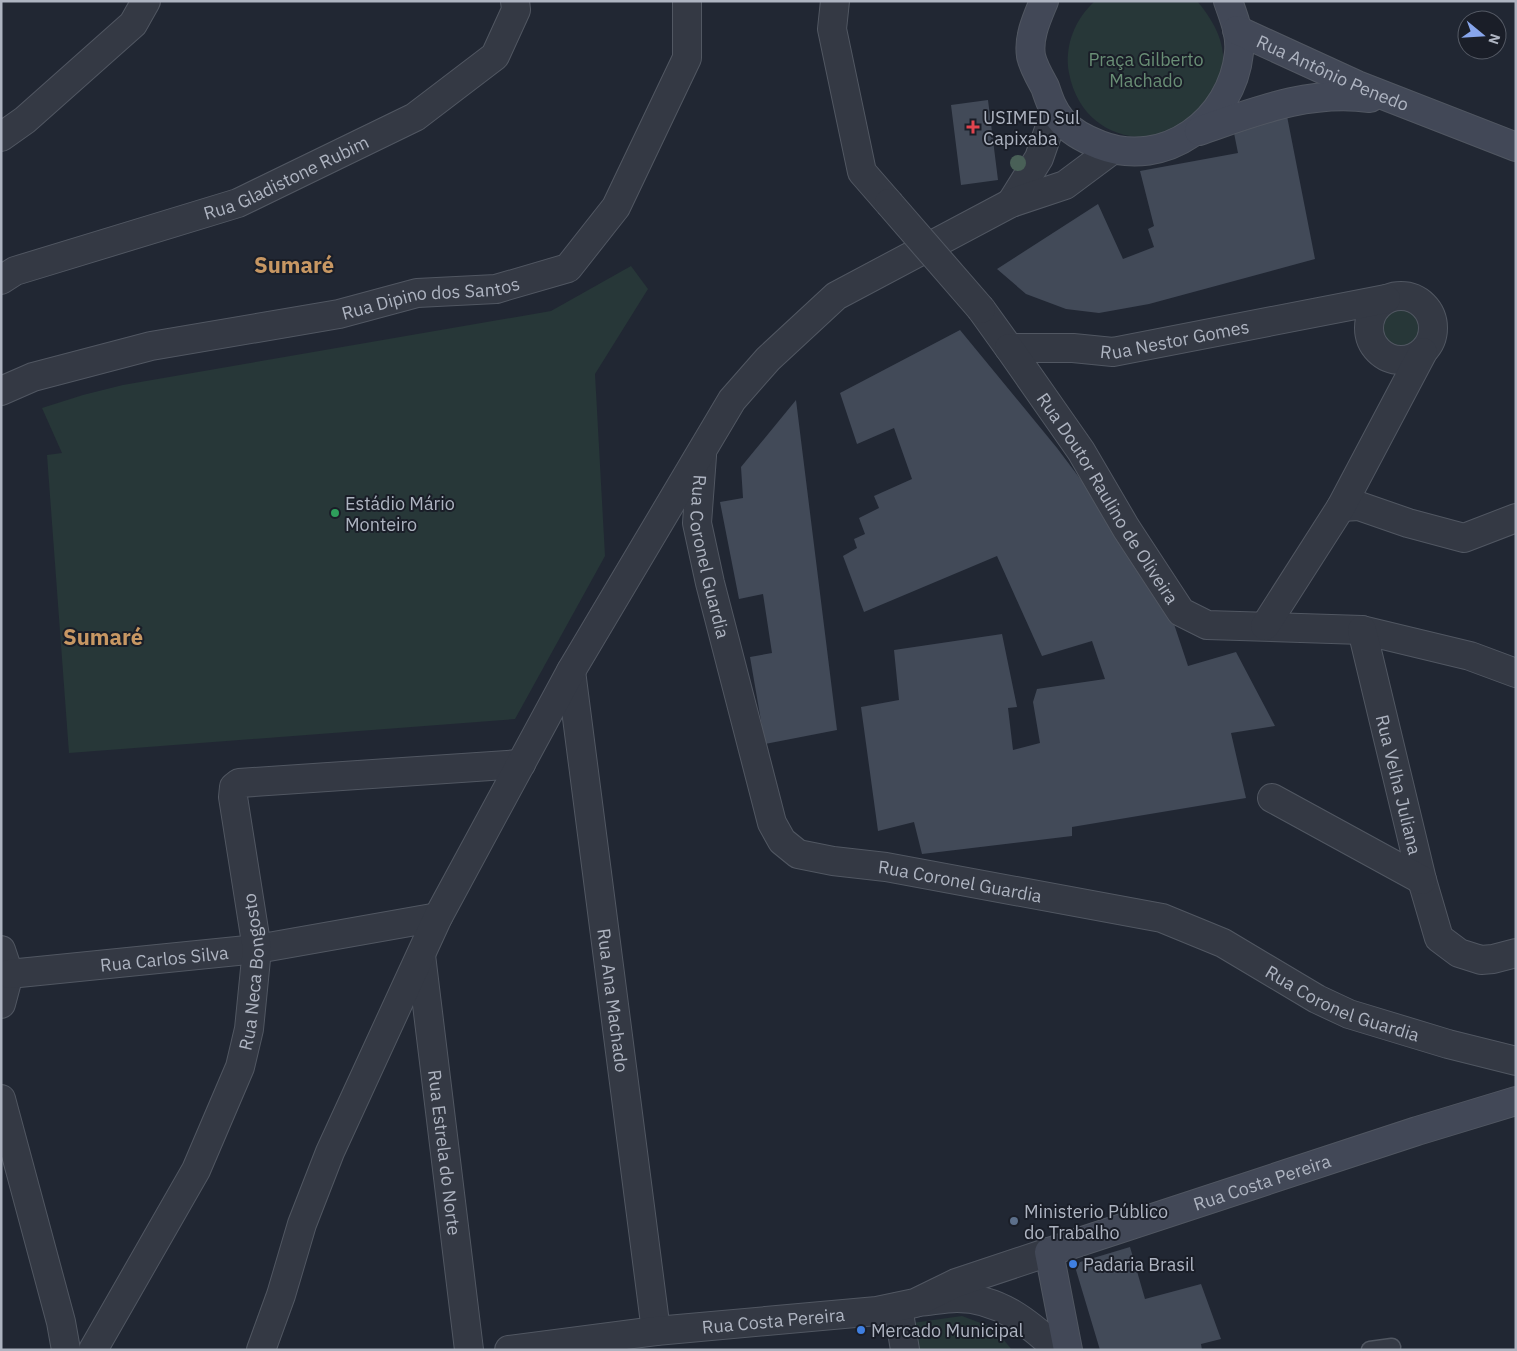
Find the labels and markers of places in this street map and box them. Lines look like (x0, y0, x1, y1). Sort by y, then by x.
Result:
place label: USIMED Sul Capixaba (983, 106, 1080, 150)
marker: USIMED Sul Capixaba (967, 121, 979, 133)
place label: Estádio Mário Monteiro (345, 492, 455, 536)
marker: Estádio Mário Monteiro (329, 507, 341, 519)
place label: Ministerio Público do Trabalho (1024, 1200, 1168, 1244)
marker: Ministerio Público do Trabalho (1008, 1215, 1020, 1227)
place label: Padaria Brasil (1083, 1253, 1195, 1276)
marker: Padaria Brasil (1067, 1258, 1079, 1270)
place label: Mercado Municipal (871, 1319, 1024, 1342)
marker: Mercado Municipal (855, 1324, 867, 1336)

